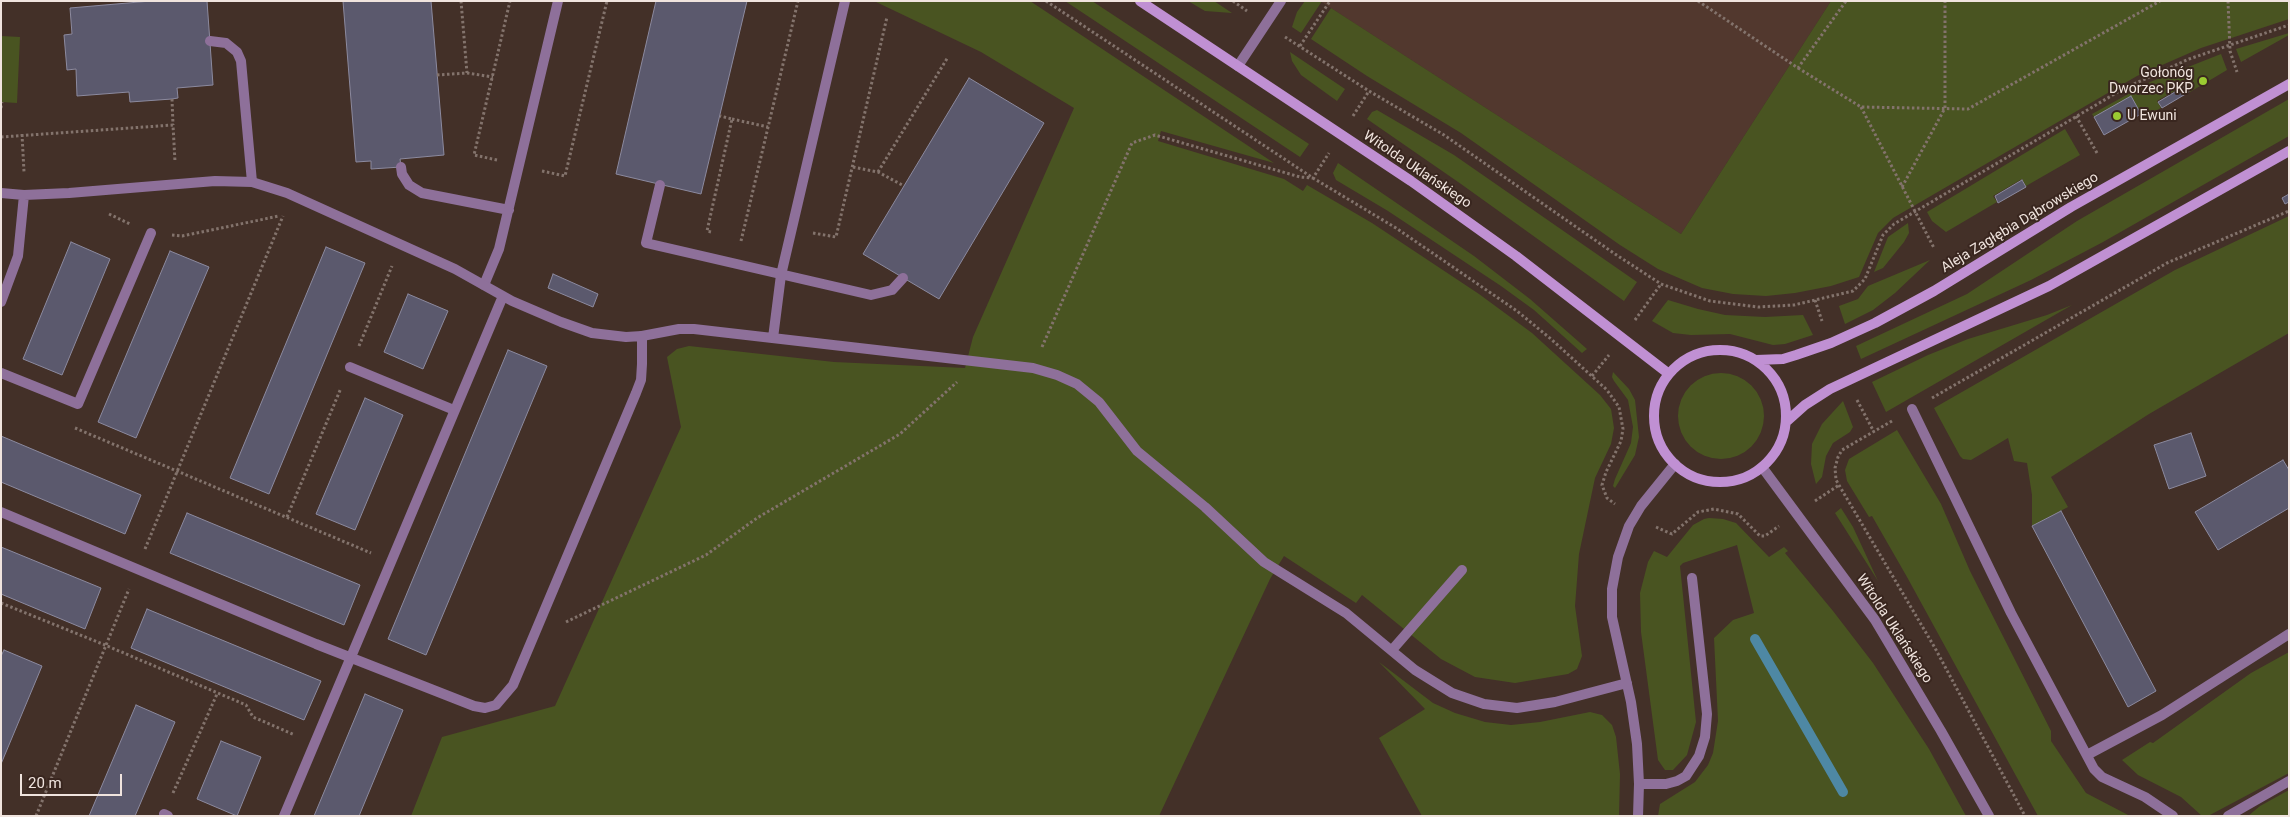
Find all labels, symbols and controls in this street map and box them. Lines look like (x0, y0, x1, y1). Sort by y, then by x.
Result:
place label: Gołonóg Dworzec PKP (2109, 65, 2193, 98)
marker: Gołonóg Dworzec PKP (2197, 75, 2209, 87)
place label: U Ewuni (2127, 108, 2177, 124)
marker: U Ewuni (2111, 110, 2123, 122)
street label: Witolda Uklańskiego (1360, 128, 1474, 212)
street label: Aleja Zagłębia Dąbrowskiego (1938, 169, 2102, 277)
street label: Witolda Uklańskiego (1852, 571, 1936, 687)
scale bar (22, 764, 125, 796)
text: 20 m (28, 774, 62, 792)

